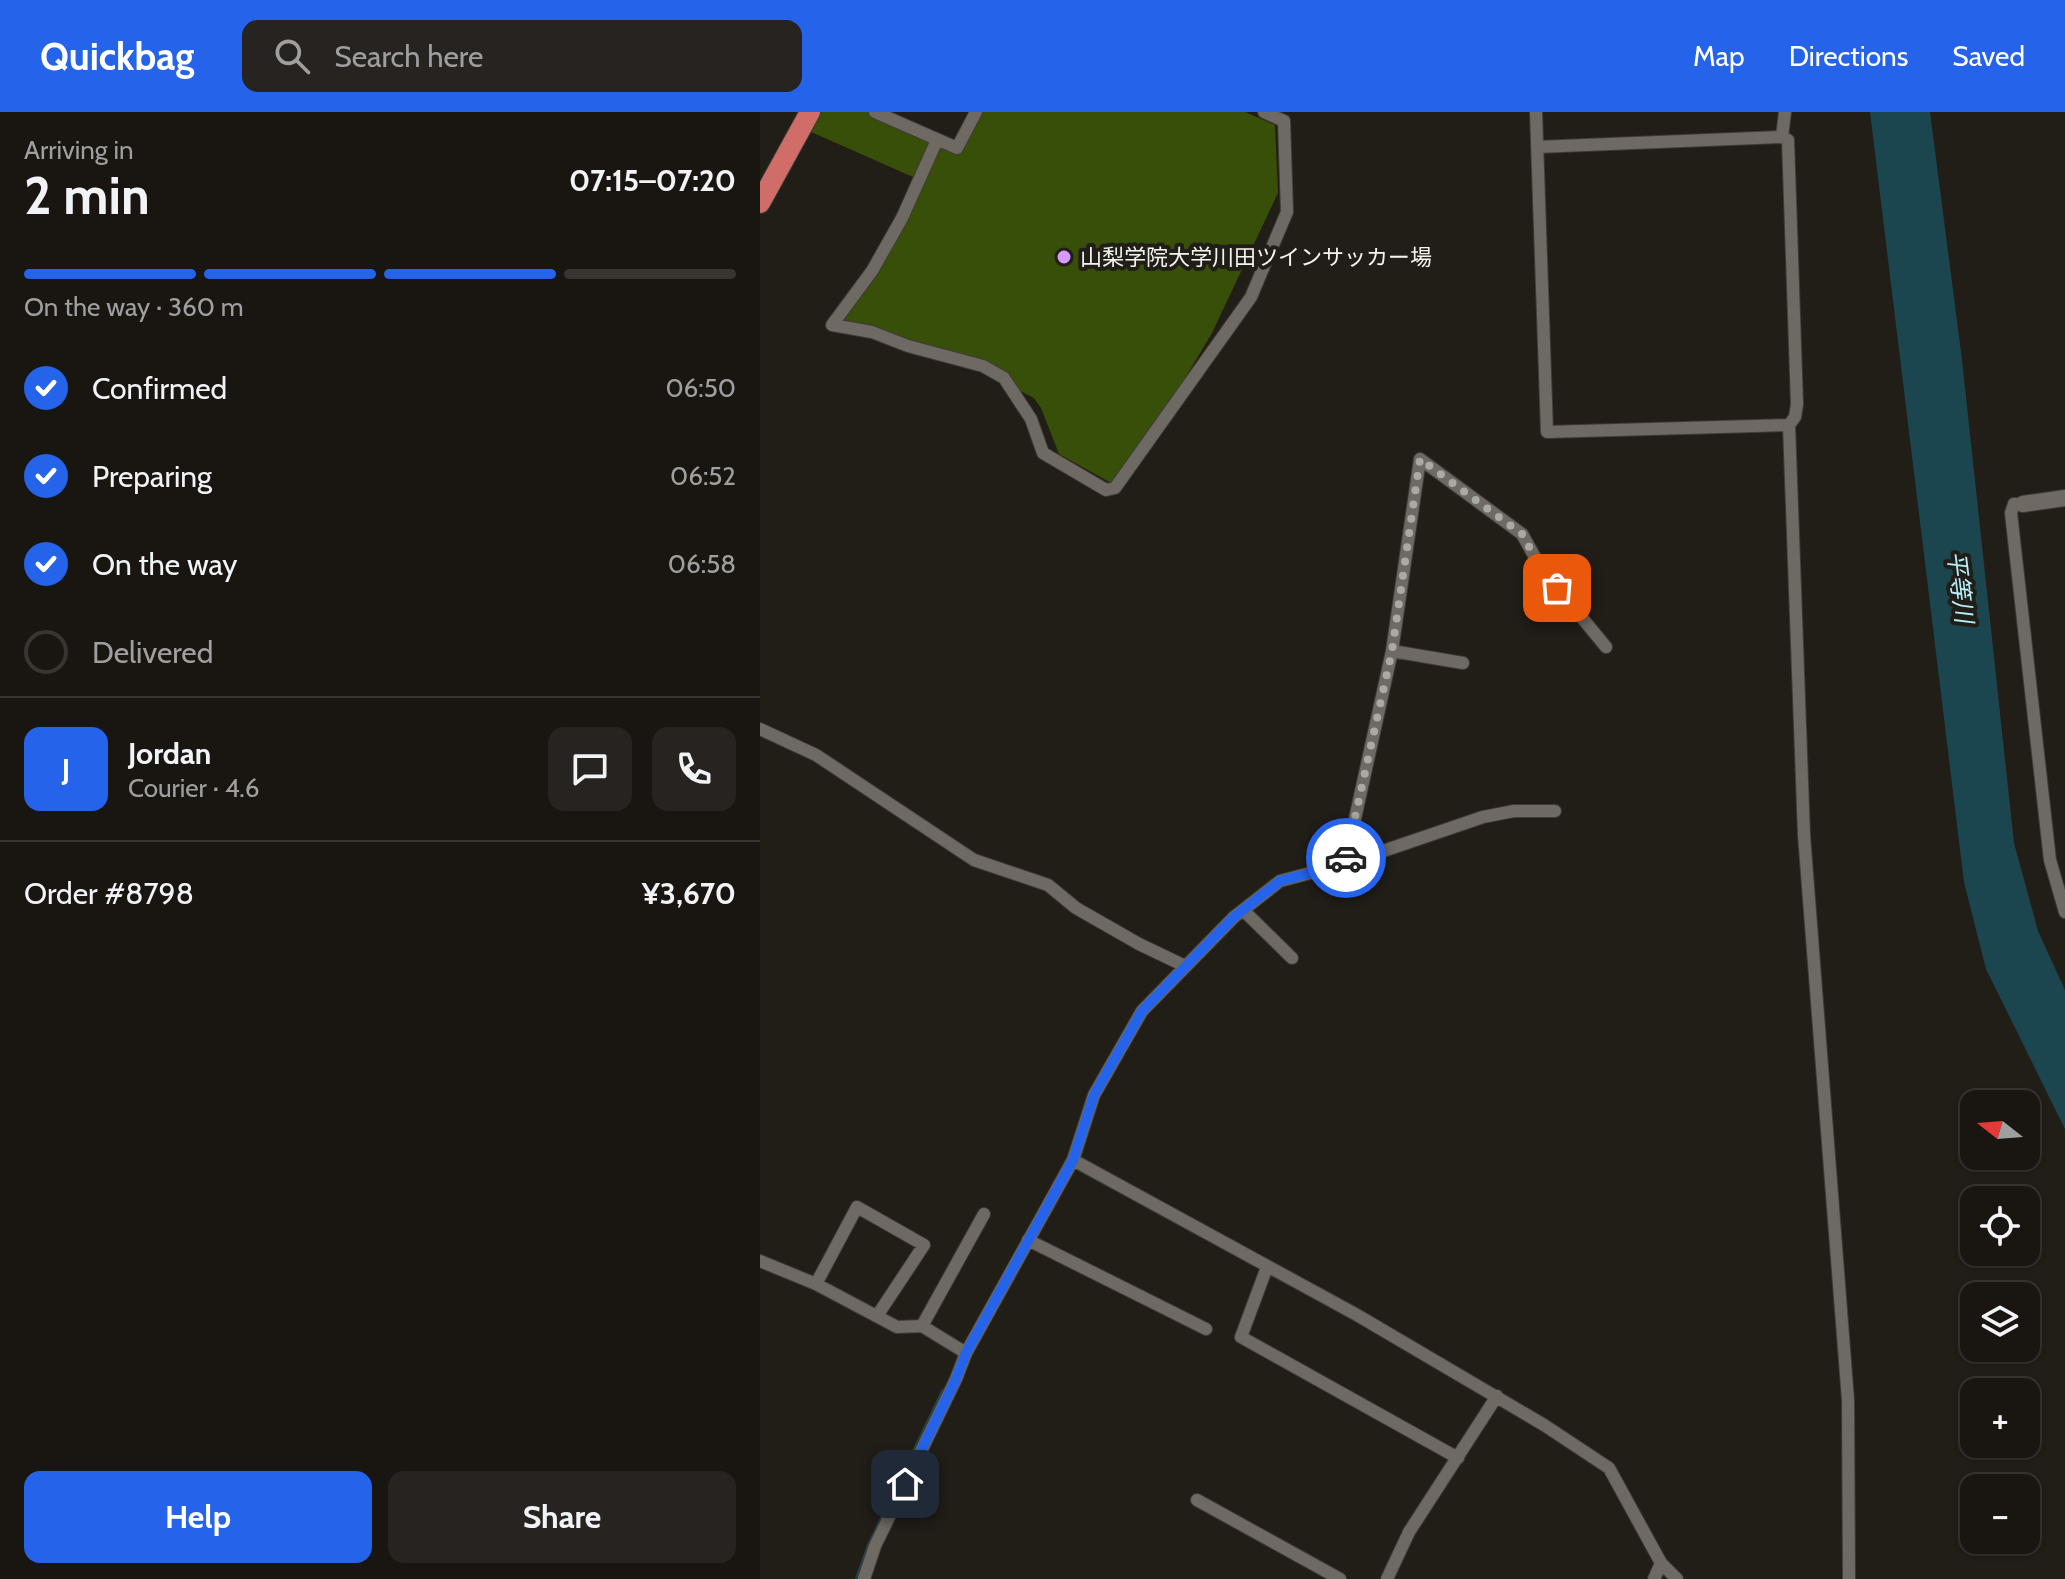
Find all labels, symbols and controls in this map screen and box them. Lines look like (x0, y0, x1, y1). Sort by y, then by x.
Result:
search box (242, 20, 802, 92)
text: Quickbag (40, 33, 194, 80)
icon: search (270, 34, 314, 78)
text: Search here (334, 38, 483, 75)
text: Map (1693, 39, 1745, 73)
text: Directions (1789, 39, 1908, 73)
text: Saved (1952, 39, 2025, 73)
text: Arriving in (24, 134, 134, 166)
text: 07:15–07:20 (569, 162, 736, 199)
text: 2 min (24, 164, 150, 227)
place label: 山梨学院大学川田ツインサッカー場 (1080, 244, 1432, 271)
marker: 山梨学院大学川田ツインサッカー場 (1055, 248, 1073, 266)
text: On the way · 360 m (24, 291, 244, 323)
icon: check (24, 366, 68, 410)
text: Confirmed (92, 370, 227, 407)
text: 06:50 (665, 372, 736, 404)
icon: check (24, 454, 68, 498)
text: Preparing (92, 458, 212, 495)
text: 06:52 (670, 460, 736, 492)
icon: check (24, 542, 68, 586)
text: On the way (92, 546, 237, 583)
text: 06:58 (668, 548, 736, 580)
water label: 平等川 (1942, 549, 1980, 627)
pin (1523, 554, 1591, 622)
icon: bag (1535, 566, 1579, 610)
text: Delivered (92, 634, 213, 671)
button: chat (548, 727, 632, 811)
button: phone (652, 727, 736, 811)
text: Jordan (128, 735, 211, 772)
text: J (62, 751, 70, 788)
text: Courier · 4.6 (128, 772, 260, 804)
courier (1306, 818, 1386, 898)
icon: car (1324, 836, 1368, 880)
text: Order #8798 (24, 875, 194, 912)
text: ¥3,670 (642, 875, 736, 912)
north arrow (1960, 1090, 2040, 1170)
map controls (1960, 1090, 2040, 1554)
button: locate (1960, 1186, 2040, 1266)
button: layers (1960, 1282, 2040, 1362)
button: + (1960, 1378, 2040, 1458)
pin (871, 1450, 939, 1518)
icon: home (883, 1462, 927, 1506)
button: Help (24, 1471, 372, 1563)
button: Share (388, 1471, 736, 1563)
button: − (1960, 1474, 2040, 1554)

